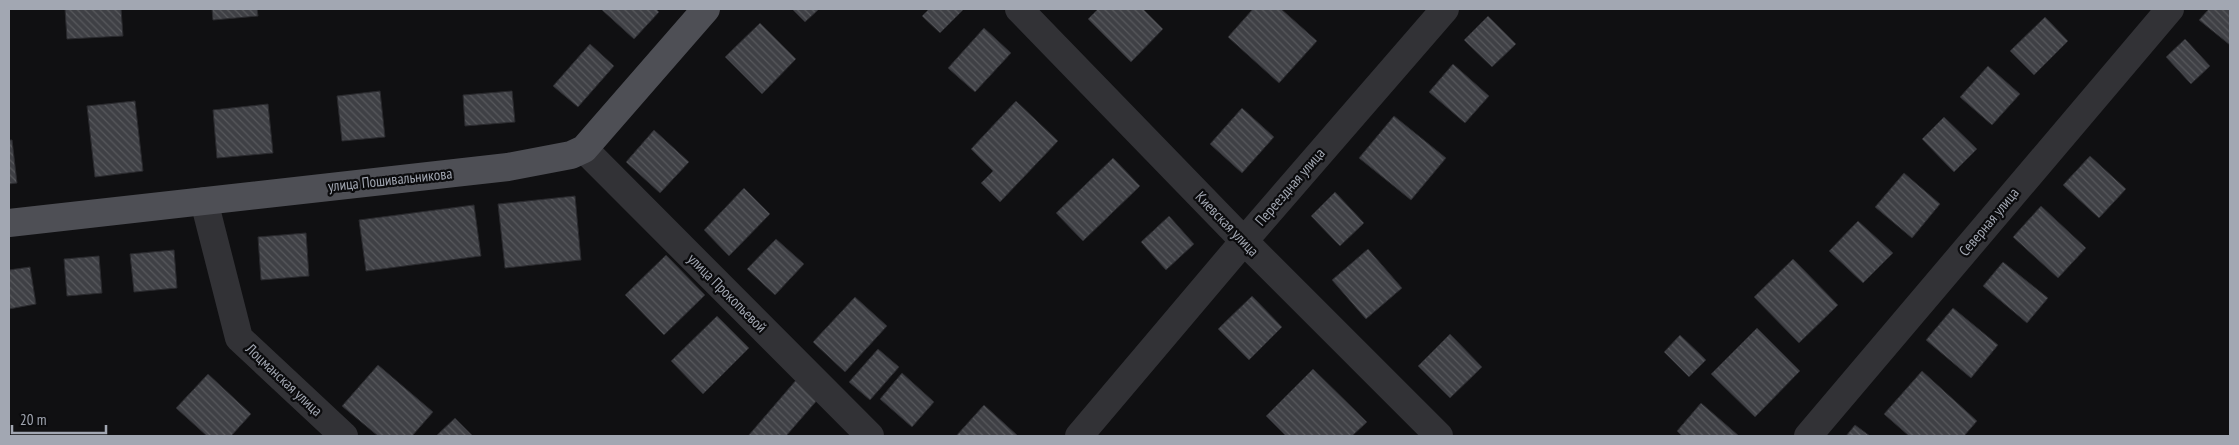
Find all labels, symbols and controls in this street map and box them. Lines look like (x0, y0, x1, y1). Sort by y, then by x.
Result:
street label: Переездная улица (1251, 144, 1329, 229)
street label: улица Пошивальникова (327, 164, 453, 195)
street label: Северная улица (1954, 184, 2023, 260)
street label: Киевская улица (1192, 187, 1263, 260)
street label: улица Прокопьевой (684, 249, 771, 336)
street label: Лоцманская улица (241, 339, 327, 420)
scale bar (12, 402, 106, 434)
text: 20 m (20, 410, 46, 429)

